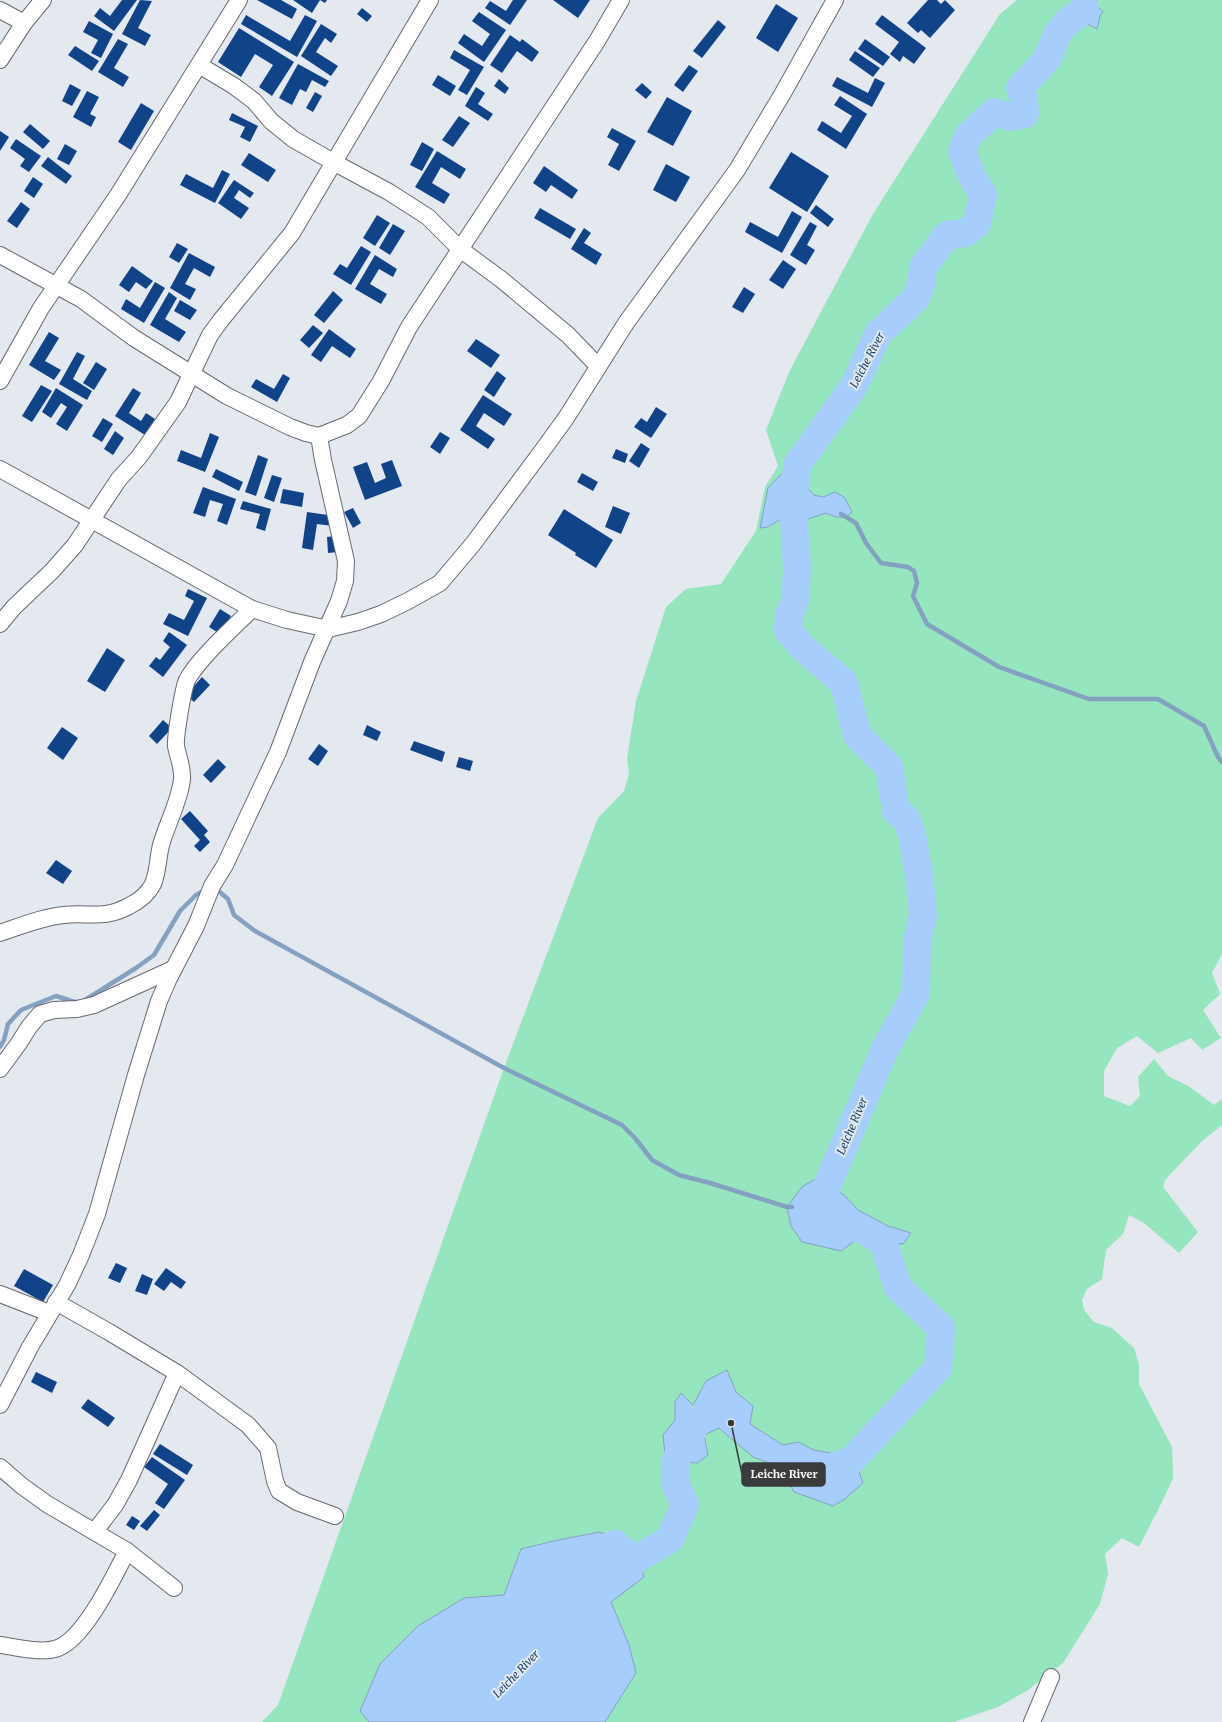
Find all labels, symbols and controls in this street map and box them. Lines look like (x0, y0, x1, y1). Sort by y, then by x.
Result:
water label: Leiche River (847, 329, 888, 390)
water label: Leiche River (834, 1095, 871, 1157)
callout: Leiche River (742, 1463, 825, 1486)
text: Leiche River (750, 1467, 818, 1481)
water label: Leiche River (490, 1647, 542, 1701)

